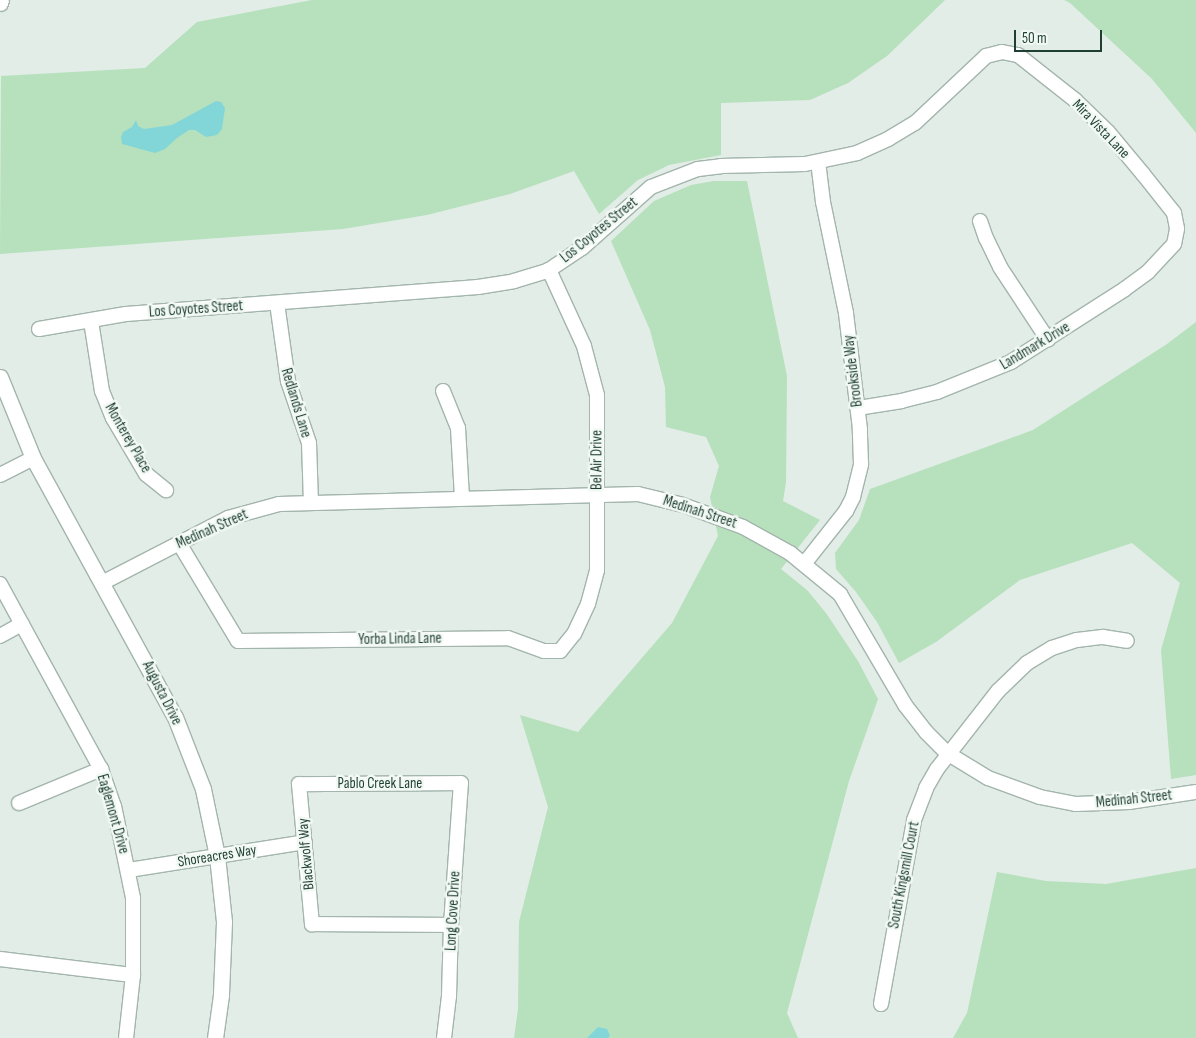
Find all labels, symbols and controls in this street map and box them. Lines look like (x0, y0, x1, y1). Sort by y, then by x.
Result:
scale bar (1016, 20, 1104, 52)
text: 50 m (1022, 29, 1047, 48)
street label: Mira Vista Lane (1068, 96, 1134, 162)
street label: Los Coyotes Street (557, 193, 641, 267)
street label: Los Coyotes Street (148, 297, 244, 321)
street label: Landmark Drive (997, 318, 1073, 374)
street label: Brookside Way (840, 334, 866, 408)
street label: Redlands Lane (277, 366, 315, 440)
street label: Monterey Place (101, 400, 155, 476)
street label: Bel Air Drive (588, 430, 606, 490)
street label: Medinah Street (661, 492, 739, 532)
street label: Medinah Street (173, 505, 251, 553)
street label: Yorba Linda Lane (358, 629, 442, 649)
street label: Augusta Drive (138, 658, 186, 728)
street label: Eaglemont Drive (93, 772, 133, 856)
street label: Pablo Creek Lane (338, 775, 422, 793)
street label: Medinah Street (1095, 786, 1173, 812)
street label: Blackwolf Way (294, 817, 318, 891)
street label: South Kingsmill Court (885, 820, 923, 930)
street label: Shoreacres Way (176, 841, 258, 871)
street label: Long Cove Drive (442, 871, 464, 951)

